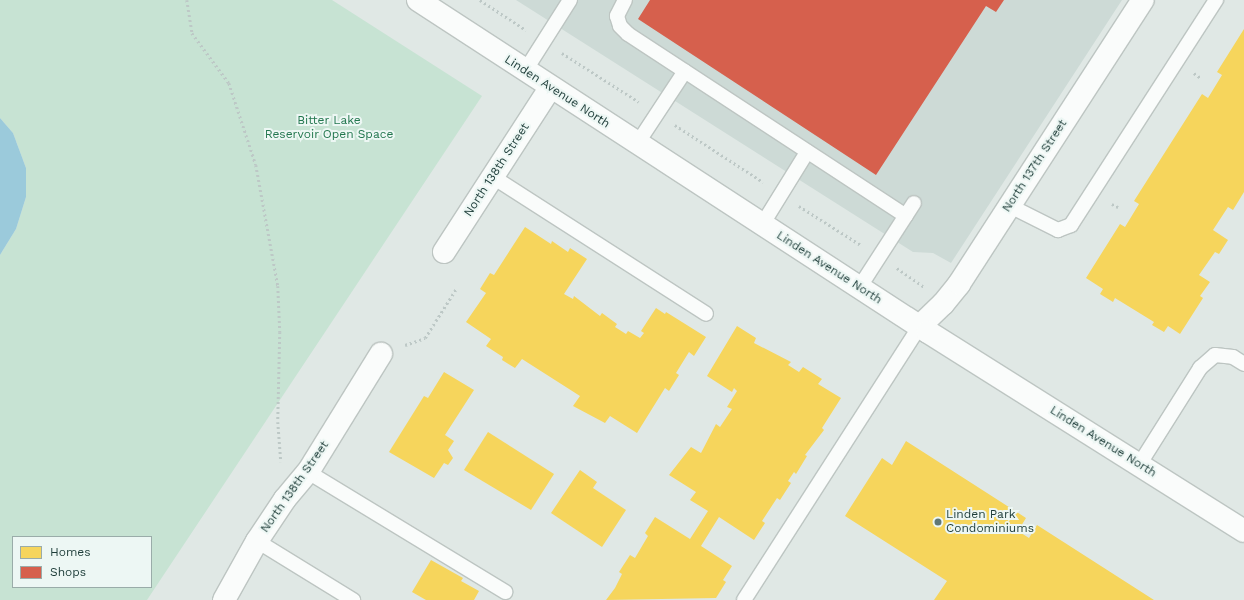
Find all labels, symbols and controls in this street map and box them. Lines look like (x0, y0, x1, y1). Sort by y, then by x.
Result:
street label: Linden Avenue North (501, 52, 613, 132)
park label: Bitter Lake Reservoir Open Space (265, 114, 393, 142)
street label: North 137th Street (1000, 117, 1070, 215)
street label: North 138th Street (461, 120, 533, 220)
street label: Linden Avenue North (773, 228, 885, 308)
street label: Linden Avenue North (1047, 403, 1159, 481)
street label: North 138th Street (258, 438, 332, 536)
place label: Linden Park Condominiums (946, 508, 1034, 536)
marker: Linden Park Condominiums (933, 517, 943, 527)
legend (12, 536, 152, 588)
text: Homes (50, 545, 91, 559)
text: Shops (50, 565, 86, 579)

